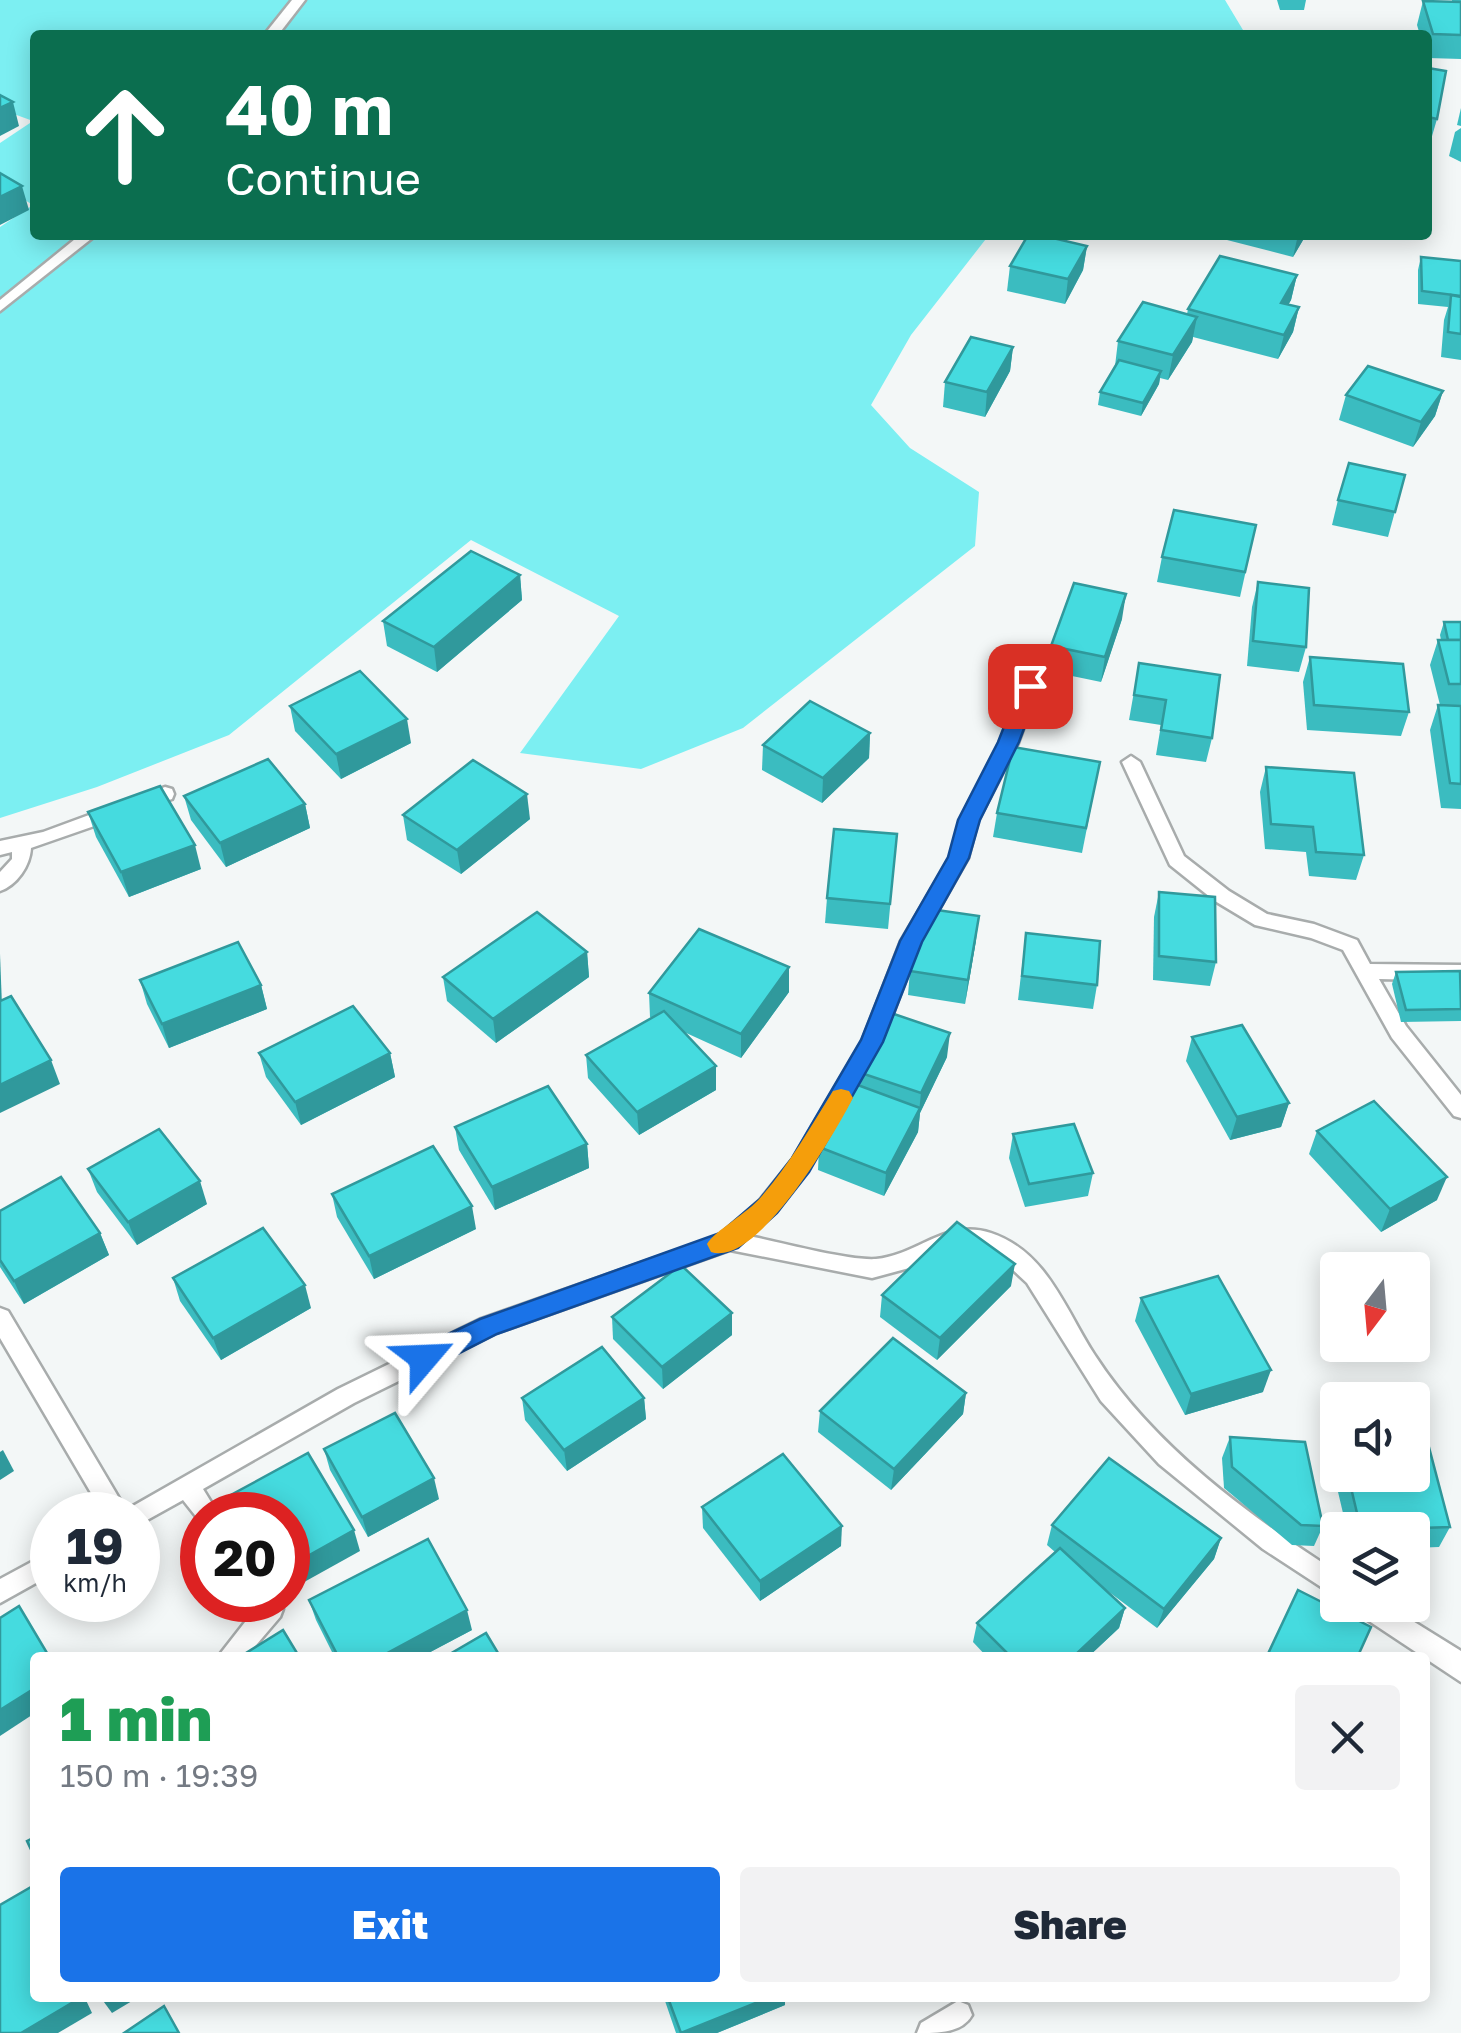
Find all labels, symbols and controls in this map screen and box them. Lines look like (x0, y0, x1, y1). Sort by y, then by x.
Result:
text: 40 m (225, 66, 393, 150)
icon: ahead (60, 70, 190, 200)
text: Continue (225, 151, 421, 205)
pin (988, 644, 1073, 729)
icon: arrive (1003, 659, 1058, 714)
north arrow (1320, 1252, 1430, 1362)
map controls (1320, 1252, 1430, 1622)
position arrow (372, 1306, 476, 1410)
button: sound (1320, 1382, 1430, 1492)
speed limit sign: 20 (180, 1492, 310, 1622)
button: layers (1320, 1512, 1430, 1622)
text: 19 (66, 1515, 124, 1575)
text: km/h (63, 1567, 127, 1598)
text: 1 min (60, 1682, 212, 1754)
button: close (1295, 1685, 1400, 1790)
text: 150 m · 19:39 (60, 1756, 258, 1794)
button: Exit (60, 1867, 720, 1982)
button: Share (740, 1867, 1400, 1982)

